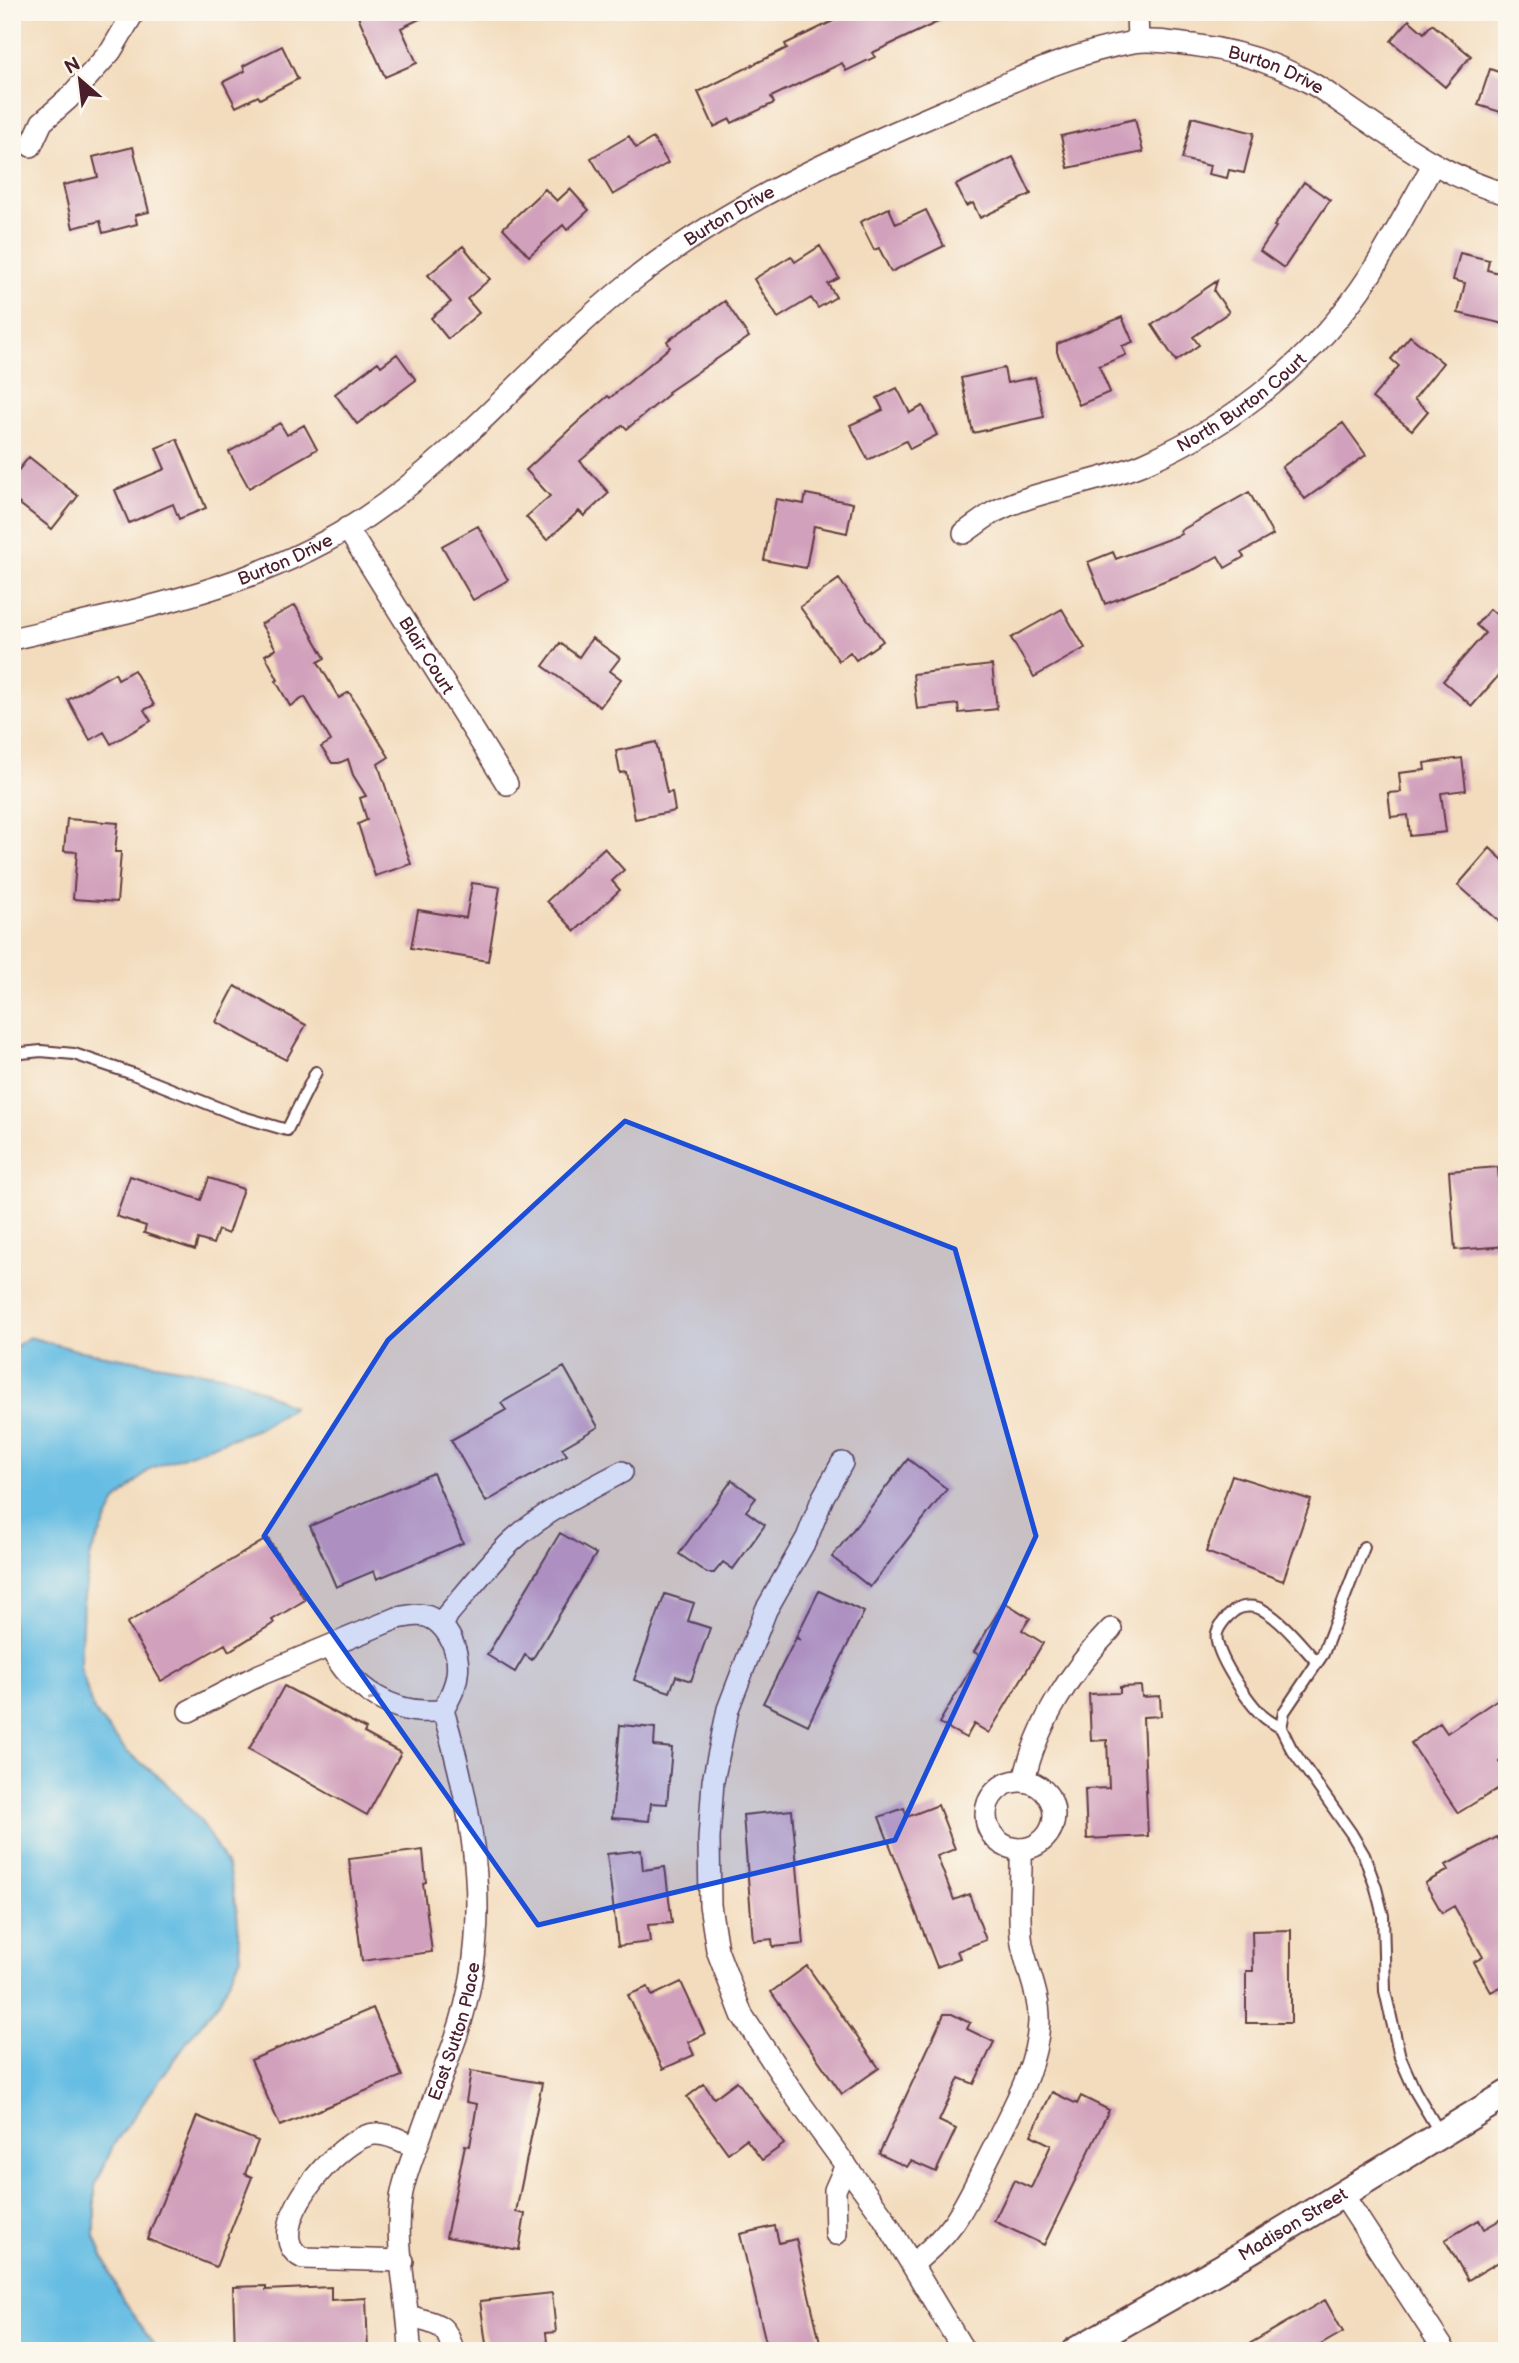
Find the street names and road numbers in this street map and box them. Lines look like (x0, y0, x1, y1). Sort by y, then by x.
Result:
street label: Burton Drive (1226, 42, 1328, 99)
street label: Burton Drive (680, 181, 779, 251)
street label: North Burton Court (1173, 349, 1311, 457)
street label: Burton Drive (235, 529, 337, 590)
street label: Blair Court (394, 613, 458, 698)
street label: East Sutton Place (424, 1961, 485, 2103)
street label: Madison Street (1235, 2183, 1352, 2266)

